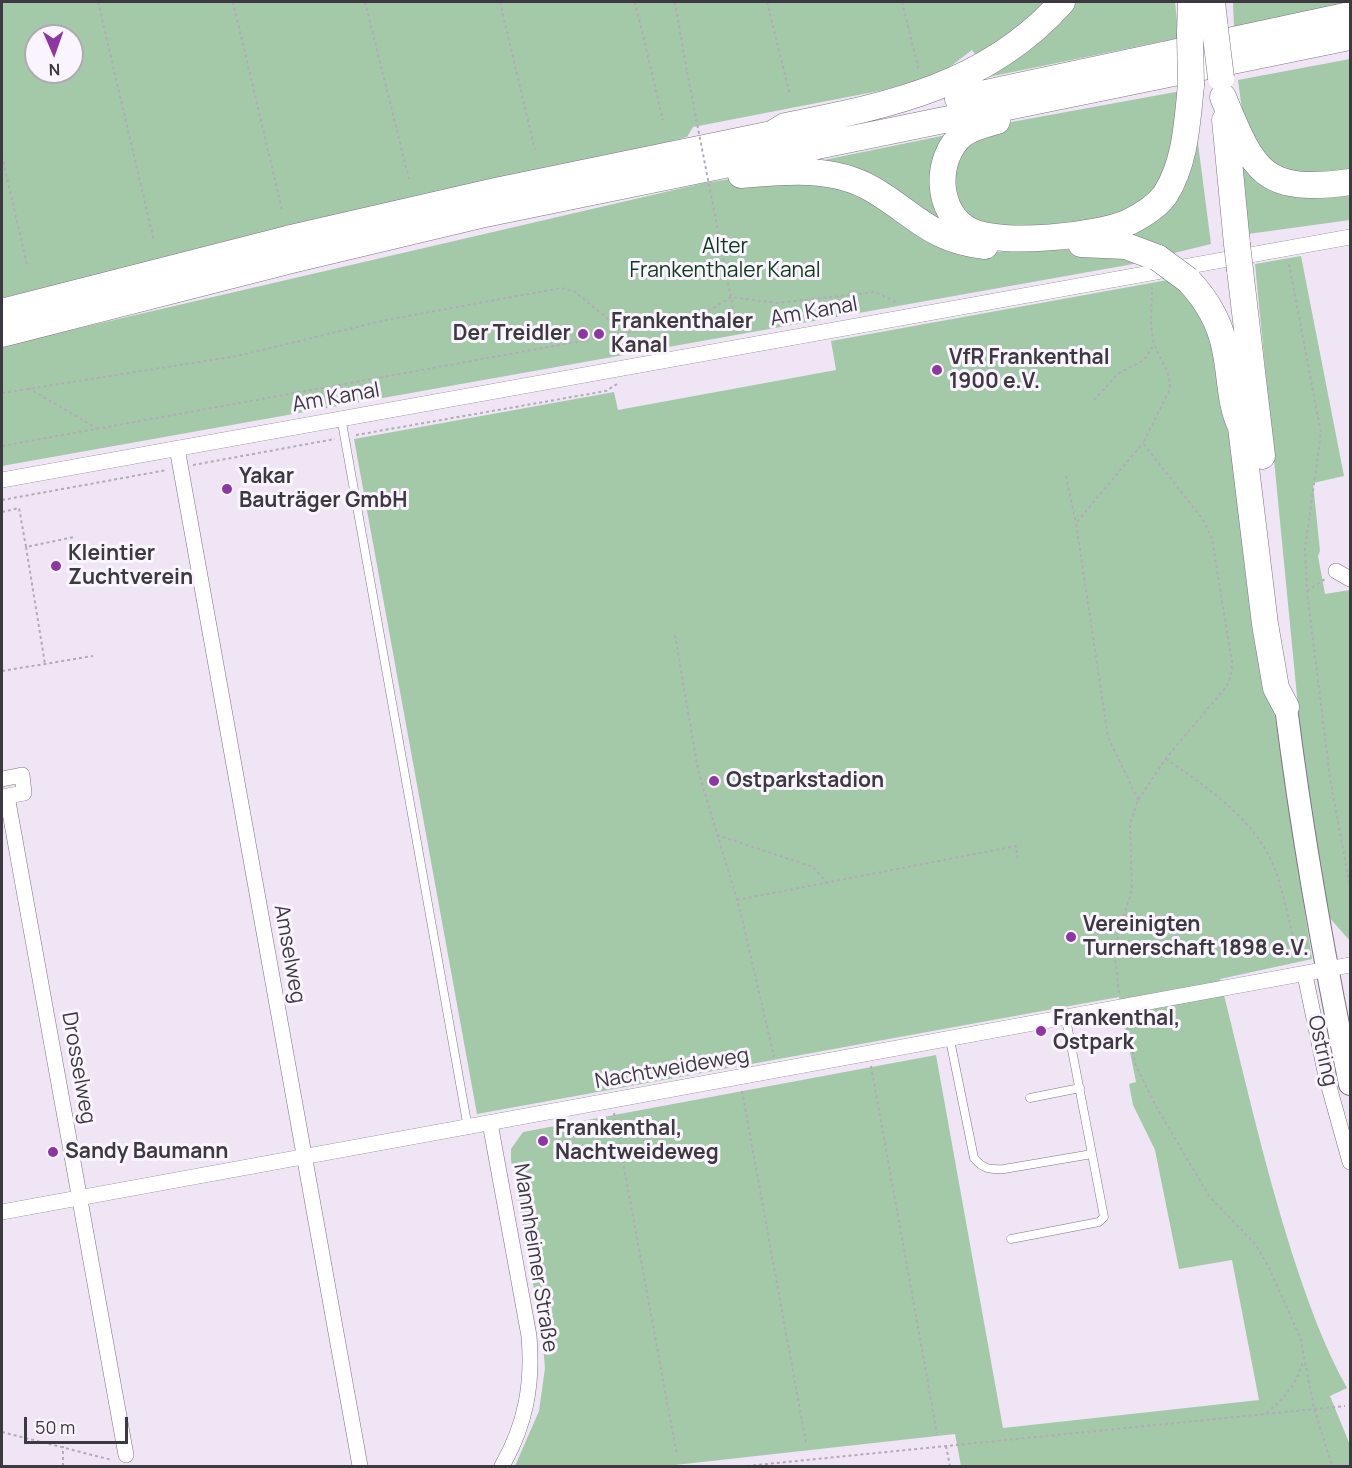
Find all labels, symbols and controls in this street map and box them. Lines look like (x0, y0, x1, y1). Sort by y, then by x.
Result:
north arrow (24, 24, 84, 84)
text: N (48, 59, 61, 81)
park label: Alter Frankenthaler Kanal (629, 234, 821, 284)
street label: Am Kanal (768, 292, 860, 332)
place label: Frankenthaler Kanal (611, 309, 753, 359)
place label: Der Treidler (453, 321, 571, 347)
marker: Der Treidler (576, 327, 590, 341)
marker: Frankenthaler Kanal (592, 327, 606, 341)
place label: VfR Frankenthal 1900 e.V. (949, 345, 1110, 395)
marker: VfR Frankenthal 1900 e.V. (930, 363, 944, 377)
street label: Am Kanal (290, 378, 382, 418)
place label: Yakar Bauträger GmbH (239, 464, 407, 514)
marker: Yakar Bauträger GmbH (220, 482, 234, 496)
place label: Kleintier Zuchtverein (68, 541, 193, 591)
marker: Kleintier Zuchtverein (49, 559, 63, 573)
place label: Ostparkstadion (726, 768, 884, 794)
marker: Ostparkstadion (707, 774, 721, 788)
street label: Amselweg (268, 903, 310, 1005)
place label: Vereinigten Turnerschaft 1898 e.V. (1083, 912, 1309, 962)
marker: Vereinigten Turnerschaft 1898 e.V. (1064, 930, 1078, 944)
place label: Frankenthal, Ostpark (1053, 1006, 1180, 1056)
street label: Drosselweg (56, 1010, 100, 1126)
street label: Ostring (1302, 1013, 1342, 1089)
marker: Frankenthal, Ostpark (1034, 1024, 1048, 1038)
street label: Nachtweideweg (593, 1043, 751, 1095)
place label: Frankenthal, Nachtweideweg (555, 1116, 719, 1166)
marker: Frankenthal, Nachtweideweg (536, 1134, 550, 1148)
place label: Sandy Baumann (65, 1139, 228, 1165)
marker: Sandy Baumann (46, 1145, 60, 1159)
street label: Mannheimer Straße (508, 1162, 562, 1354)
scale bar (27, 1405, 130, 1443)
text: 50 m (35, 1415, 75, 1439)

